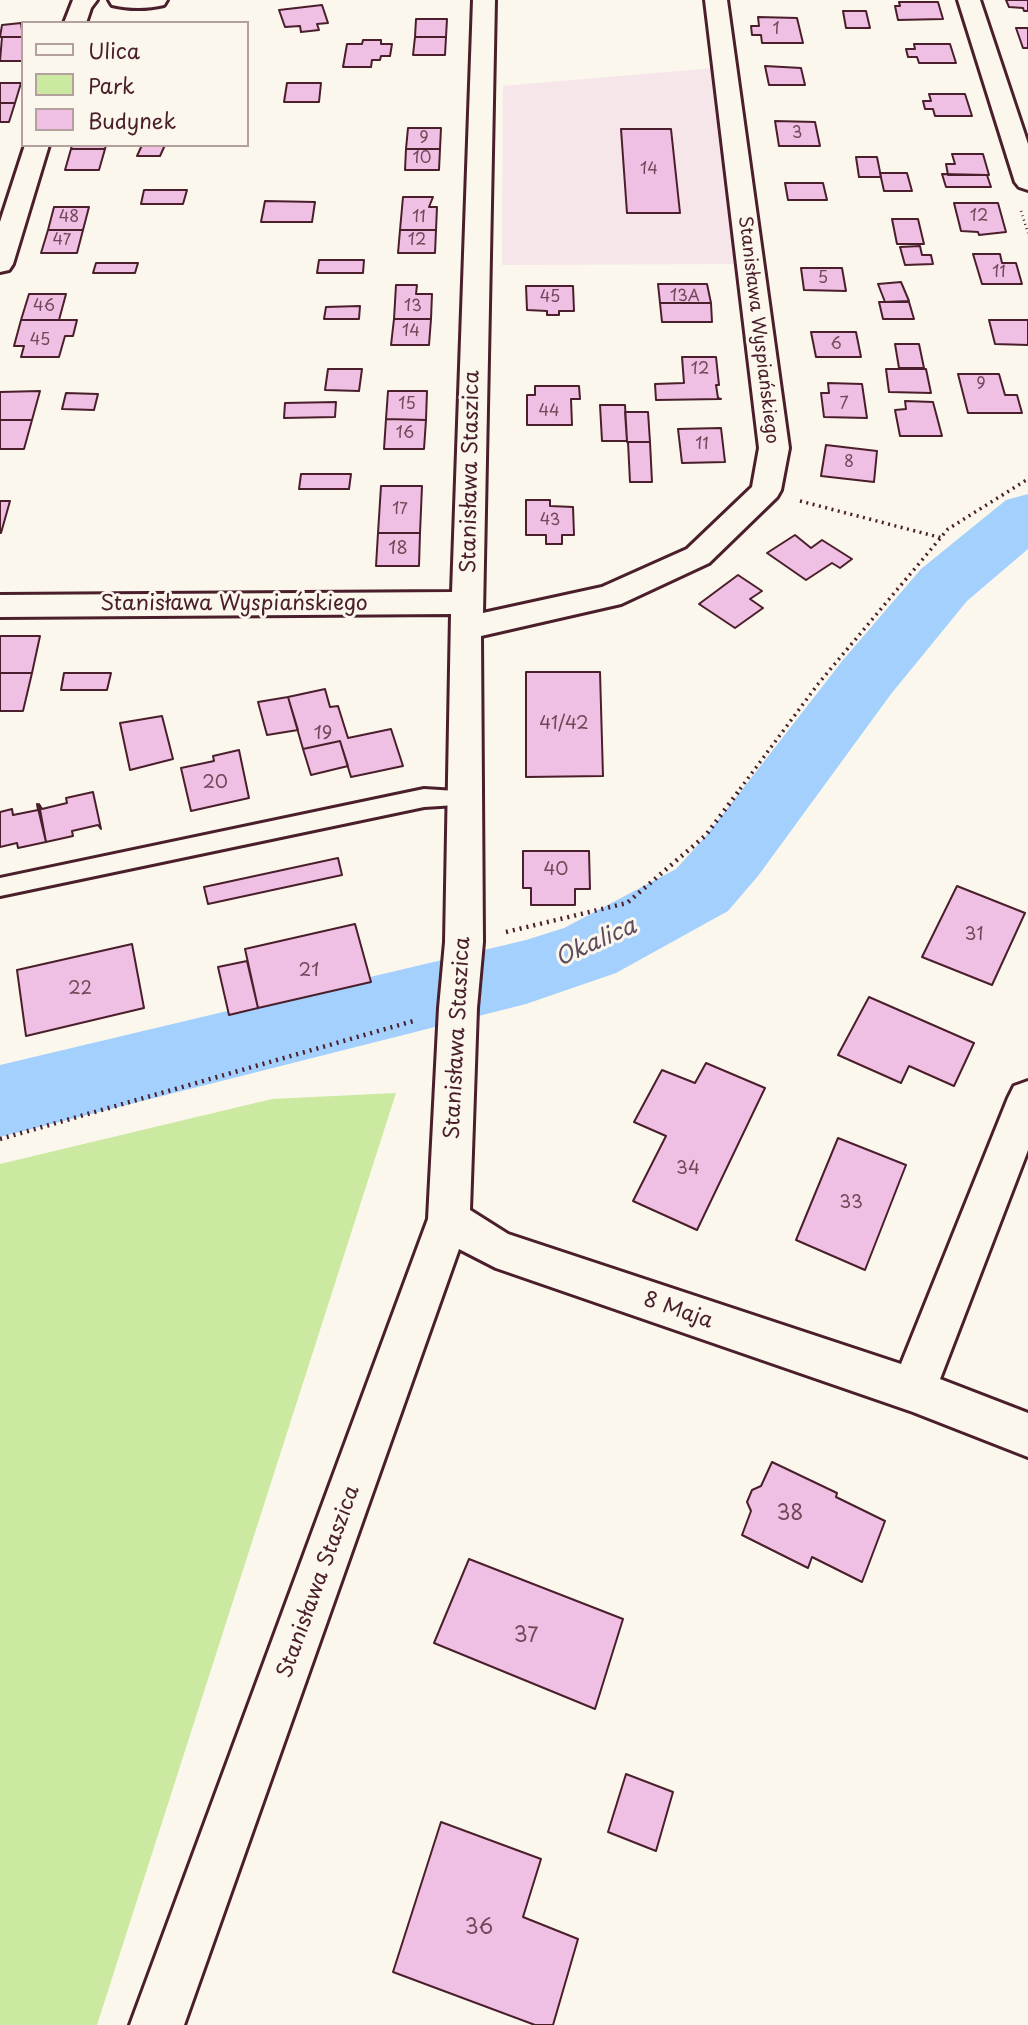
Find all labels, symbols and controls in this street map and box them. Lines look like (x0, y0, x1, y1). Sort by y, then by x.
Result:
house number: 1 (772, 20, 780, 40)
legend (21, 21, 248, 147)
text: Ulica (88, 34, 140, 66)
text: Park (88, 69, 135, 101)
text: Budynek (88, 104, 176, 136)
house number: 3 (792, 124, 802, 144)
house number: 9 (419, 129, 429, 149)
house number: 10 (413, 149, 431, 169)
house number: 14 (640, 160, 658, 180)
house number: 12 (970, 207, 988, 227)
house number: 48 (59, 208, 79, 228)
house number: 11 (412, 208, 426, 228)
street label: Stanisława Wyspiańskiego (733, 215, 783, 445)
house number: 47 (53, 231, 71, 251)
house number: 12 (408, 231, 426, 251)
house number: 11 (992, 263, 1006, 283)
house number: 5 (818, 269, 828, 289)
house number: 13A (670, 287, 700, 307)
house number: 45 (540, 288, 560, 308)
house number: 46 (33, 297, 55, 317)
house number: 13 (404, 297, 422, 317)
house number: 14 (402, 322, 420, 342)
house number: 45 (30, 331, 50, 351)
house number: 6 (830, 335, 842, 355)
house number: 12 (691, 360, 709, 380)
street label: Stanisława Staszica (457, 370, 485, 574)
house number: 9 (976, 375, 986, 395)
house number: 15 (398, 395, 416, 415)
house number: 7 (839, 395, 849, 415)
house number: 44 (538, 402, 560, 422)
house number: 16 (396, 424, 414, 444)
house number: 11 (695, 435, 709, 455)
house number: 8 (844, 453, 854, 473)
house number: 17 (392, 500, 408, 520)
house number: 43 (540, 511, 560, 531)
house number: 18 (388, 538, 408, 560)
street label: Stanisława Wyspiańskiego (100, 591, 368, 617)
house number: 41/42 (539, 713, 589, 735)
house number: 19 (314, 723, 332, 745)
house number: 20 (202, 772, 228, 794)
house number: 40 (543, 859, 569, 881)
water label: Okalica (551, 913, 641, 973)
house number: 31 (965, 924, 983, 946)
street label: Stanisława Staszica (440, 936, 476, 1140)
house number: 21 (299, 960, 319, 982)
house number: 22 (68, 978, 92, 1000)
house number: 34 (676, 1158, 700, 1180)
house number: 33 (839, 1192, 863, 1214)
street label: 8 Maja (640, 1287, 716, 1335)
street label: Stanisława Staszica (272, 1482, 366, 1682)
house number: 38 (777, 1501, 803, 1527)
house number: 37 (514, 1623, 538, 1649)
house number: 36 (465, 1915, 493, 1941)

